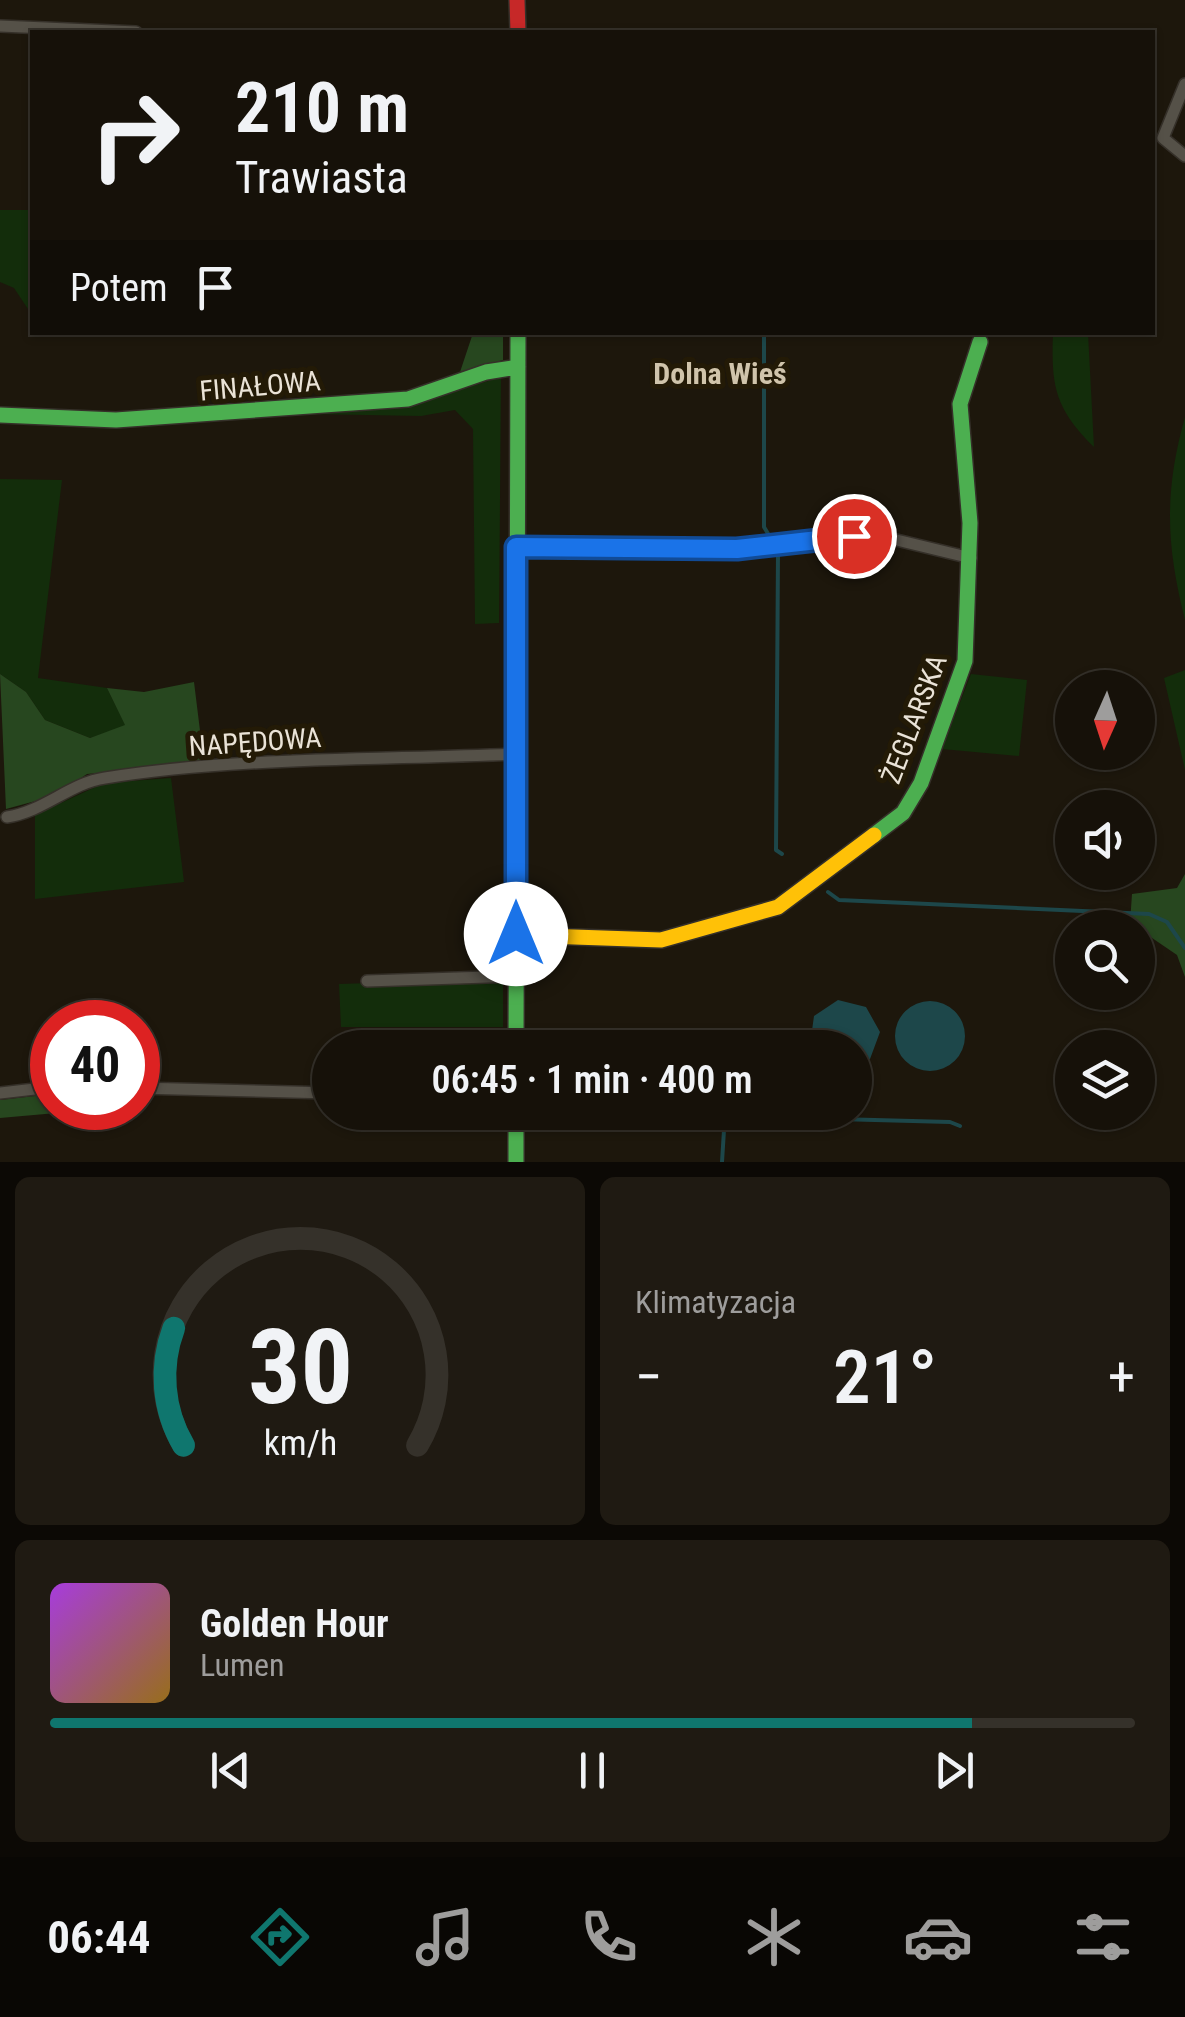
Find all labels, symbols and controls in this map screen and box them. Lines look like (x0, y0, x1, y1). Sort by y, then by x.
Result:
text: 210 m (235, 67, 409, 149)
icon: right (70, 70, 200, 200)
text: Trawiasta (235, 151, 408, 204)
icon: arrive (188, 260, 243, 315)
text: Potem (70, 266, 168, 310)
district label: Dolna Wieś (653, 356, 787, 391)
street label: FINAŁOWA (198, 364, 322, 408)
pin (812, 494, 897, 579)
icon: arrive (827, 509, 882, 564)
street label: ŻEGLARSKA (874, 650, 954, 788)
north arrow (1055, 670, 1155, 770)
map controls (1055, 670, 1155, 1130)
street label: NAPĘDOWA (188, 721, 322, 763)
button: sound (1055, 790, 1155, 890)
position arrow (464, 882, 568, 986)
button: search (1055, 910, 1155, 1010)
speed limit sign: 40 (30, 1000, 160, 1130)
button: layers (1055, 1030, 1155, 1130)
text: 06:45 · 1 min · 400 m (432, 1058, 752, 1102)
text: Klimatyzacja (635, 1283, 796, 1321)
text: 30 (247, 1307, 353, 1428)
text: 21° (833, 1333, 937, 1421)
text: − (635, 1345, 663, 1409)
text: + (1108, 1345, 1135, 1409)
text: km/h (263, 1422, 337, 1464)
text: Golden Hour (200, 1602, 389, 1646)
text: Lumen (200, 1646, 285, 1684)
icon: previous (203, 1743, 258, 1798)
icon: pause (565, 1743, 620, 1798)
icon: next (927, 1743, 982, 1798)
icon: directions (245, 1902, 315, 1972)
icon: music (410, 1902, 480, 1972)
icon: phone (574, 1902, 644, 1972)
icon: climate (739, 1902, 809, 1972)
icon: car (903, 1902, 973, 1972)
icon: filters (1068, 1902, 1138, 1972)
text: 06:44 (47, 1911, 151, 1964)

